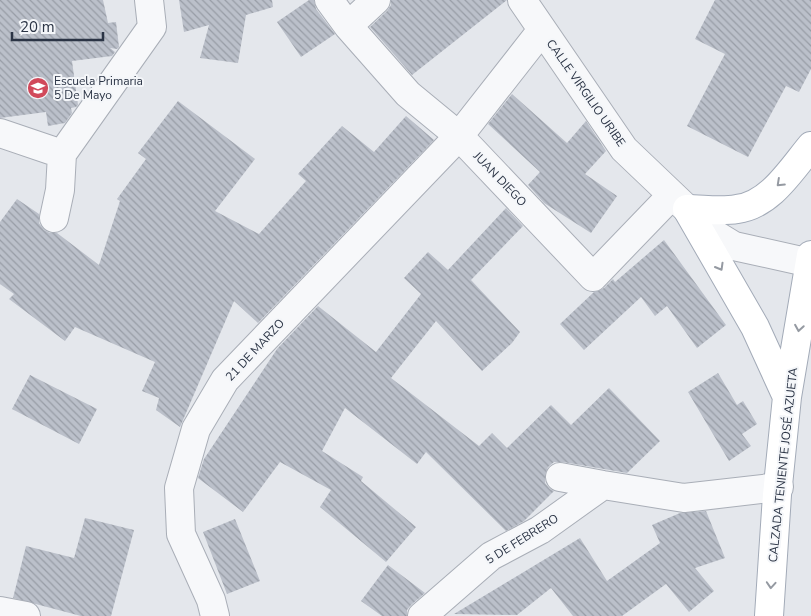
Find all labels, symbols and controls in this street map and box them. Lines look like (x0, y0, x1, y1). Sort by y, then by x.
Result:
scale bar (12, 10, 104, 42)
text: 20 m (20, 17, 55, 37)
street label: CALLE VIRGILIO URIBE (543, 36, 629, 150)
place label: Escuela Primaria 5 De Mayo (54, 73, 143, 103)
school or university icon: Escuela Primaria 5 De Mayo (26, 76, 50, 100)
street label: JUAN DIEGO (469, 147, 530, 210)
one-way arrow (776, 177, 785, 186)
one-way arrow (714, 261, 724, 270)
street label: 21 DE MARZO (222, 315, 288, 385)
one-way arrow (794, 323, 804, 332)
street label: CALZADA TENIENTE JOSÉ AZUETA (765, 367, 801, 563)
street label: 5 DE FEBRERO (483, 510, 561, 568)
one-way arrow (766, 581, 777, 589)

